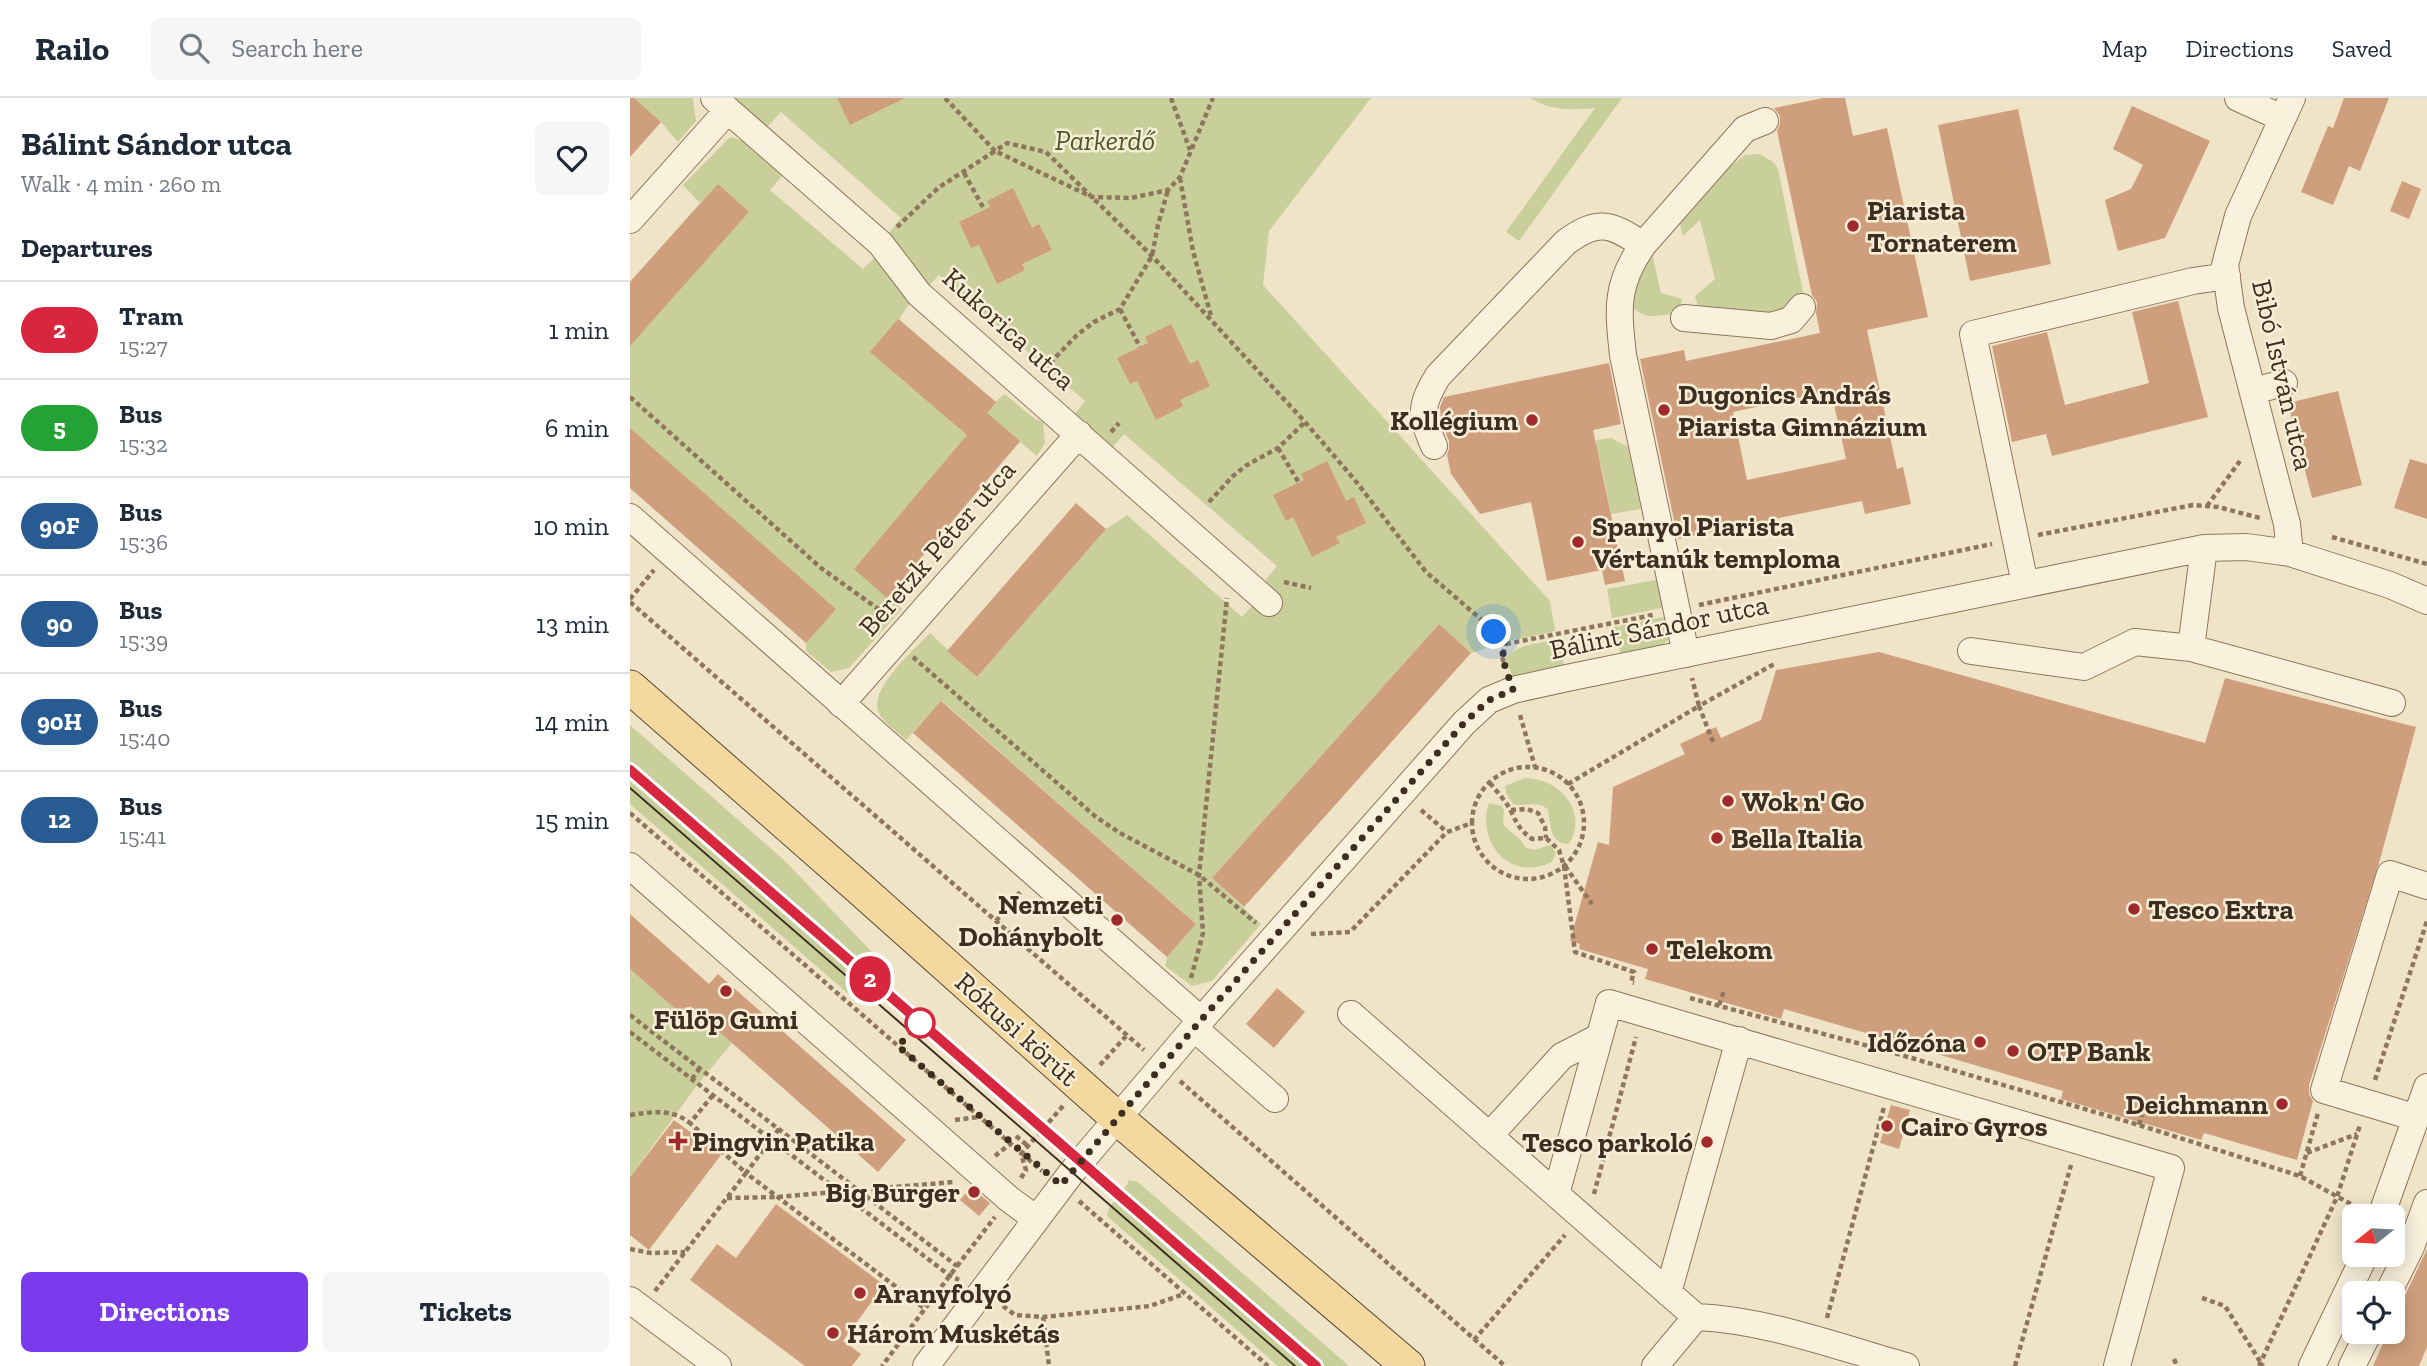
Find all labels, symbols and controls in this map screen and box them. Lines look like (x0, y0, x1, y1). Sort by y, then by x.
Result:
search box (151, 17, 641, 80)
text: Railo (35, 29, 109, 68)
icon: search (175, 29, 213, 67)
text: Search here (231, 32, 363, 64)
text: Map (2102, 34, 2148, 63)
text: Directions (2186, 34, 2294, 63)
text: Saved (2332, 34, 2392, 63)
button: heart (535, 121, 609, 195)
text: Bálint Sándor utca (21, 124, 292, 163)
park label: Parkerdő (1055, 124, 1156, 157)
text: Walk · 4 min · 260 m (21, 170, 221, 198)
place label: Piarista Tornaterem (1867, 194, 2017, 259)
marker: Piarista Tornaterem (1845, 218, 1861, 234)
text: Departures (21, 232, 153, 264)
street label: Kukorica utca (936, 261, 1082, 397)
street label: Bibó István utca (2245, 276, 2321, 474)
text: Tram (119, 300, 183, 332)
text: 1 min (548, 314, 609, 346)
text: 2 (53, 315, 66, 344)
text: 15:27 (119, 332, 167, 360)
place label: Dugonics András Piarista Gimnázium (1678, 378, 1927, 443)
text: Bus (119, 398, 162, 430)
marker: Dugonics András Piarista Gimnázium (1656, 402, 1672, 418)
place label: Kollégium (1390, 404, 1518, 437)
text: 6 min (545, 412, 609, 444)
marker: Kollégium (1524, 412, 1540, 428)
text: 5 (53, 413, 66, 442)
text: 15:32 (119, 430, 168, 458)
street label: Beretzk Péter utca (852, 453, 1022, 642)
text: Bus (119, 496, 162, 528)
text: 10 min (533, 510, 609, 542)
place label: Spanyol Piarista Vértanúk temploma (1592, 510, 1840, 575)
text: 90F (39, 511, 80, 540)
text: 15:36 (119, 528, 168, 556)
marker: Spanyol Piarista Vértanúk temploma (1570, 534, 1586, 550)
street label: Bálint Sándor utca (1547, 588, 1772, 666)
text: Bus (119, 594, 162, 626)
text: 13 min (536, 608, 609, 640)
text: 90 (46, 609, 73, 638)
your location (1476, 614, 1511, 649)
text: 15:39 (119, 626, 168, 654)
text: Bus (119, 692, 162, 724)
text: 14 min (534, 706, 609, 738)
text: 90H (37, 707, 82, 736)
text: 15:40 (119, 724, 170, 752)
place label: Wok n' Go (1742, 785, 1865, 818)
text: Bus (119, 790, 162, 822)
marker: Wok n' Go (1720, 793, 1736, 809)
text: 15 min (535, 804, 609, 836)
text: 12 (48, 805, 71, 834)
text: 15:41 (119, 822, 166, 850)
place label: Bella Italia (1731, 822, 1863, 855)
marker: Bella Italia (1709, 830, 1725, 846)
place label: Nemzeti Dohánybolt (958, 888, 1104, 953)
place label: Tesco Extra (2148, 893, 2294, 926)
marker: Tesco Extra (2126, 901, 2142, 917)
marker: Nemzeti Dohánybolt (1109, 912, 1125, 928)
place label: Telekom (1666, 933, 1773, 966)
marker: Telekom (1644, 941, 1660, 957)
line badge: 2 (847, 956, 893, 1002)
text: 2 (864, 964, 876, 993)
street label: Rókusi körút (949, 965, 1086, 1093)
marker: Fülöp Gumi (718, 983, 734, 999)
place label: Fülöp Gumi (654, 1003, 798, 1036)
unlabelled marker (905, 1008, 935, 1038)
place label: Időzóna (1867, 1026, 1966, 1059)
marker: Időzóna (1972, 1034, 1988, 1050)
place label: OTP Bank (2027, 1035, 2151, 1068)
marker: OTP Bank (2005, 1043, 2021, 1059)
place label: Deichmann (2125, 1088, 2268, 1121)
marker: Deichmann (2274, 1096, 2290, 1112)
place label: Cairo Gyros (1901, 1110, 2048, 1143)
marker: Cairo Gyros (1879, 1118, 1895, 1134)
place label: Pingvin Patika (692, 1125, 875, 1158)
place label: Tesco parkoló (1522, 1126, 1693, 1159)
marker: Pingvin Patika (670, 1133, 686, 1149)
marker: Tesco parkoló (1699, 1134, 1715, 1150)
place label: Big Burger (825, 1176, 960, 1209)
marker: Big Burger (966, 1184, 982, 1200)
north arrow (2342, 1204, 2404, 1267)
map controls (2342, 1204, 2405, 1344)
button: Directions (21, 1272, 308, 1352)
button: Tickets (322, 1272, 609, 1352)
place label: Aranyfolyó (874, 1277, 1012, 1310)
button: locate (2342, 1281, 2405, 1344)
marker: Aranyfolyó (852, 1285, 868, 1301)
place label: Három Muskétás (847, 1317, 1060, 1350)
marker: Három Muskétás (825, 1325, 841, 1341)

